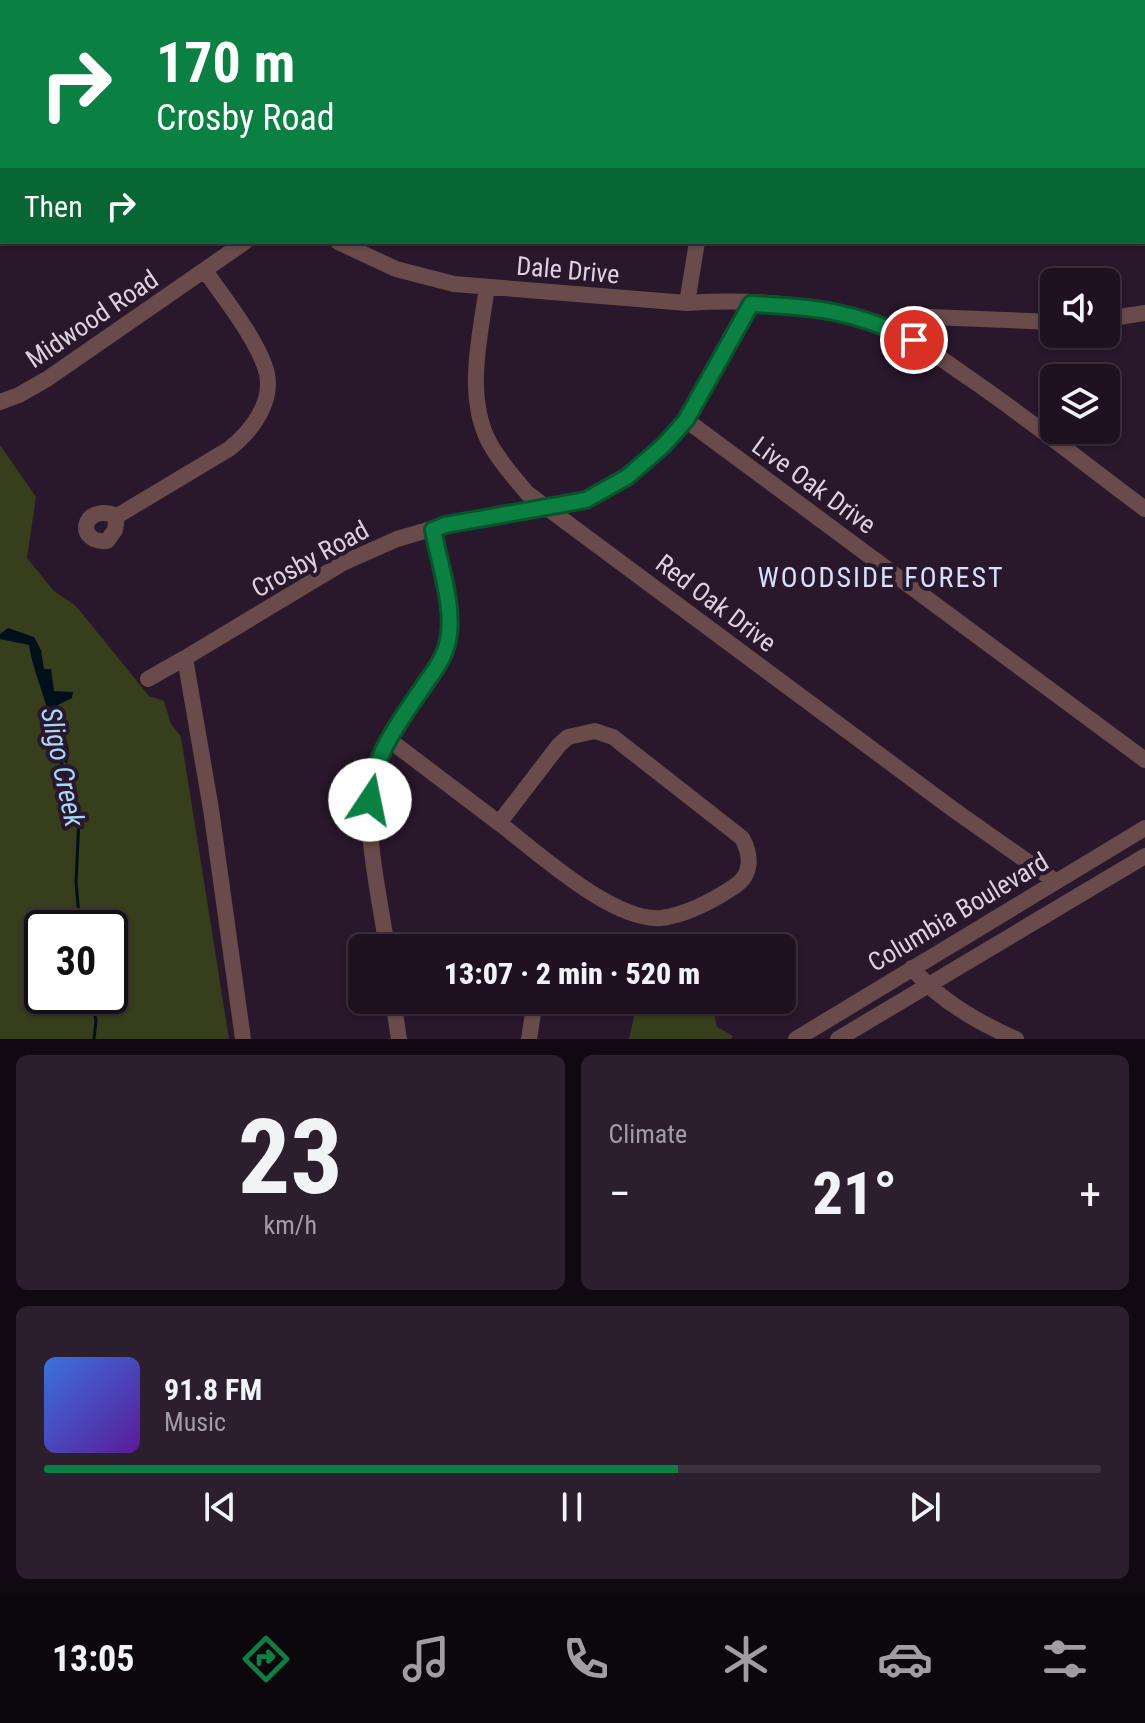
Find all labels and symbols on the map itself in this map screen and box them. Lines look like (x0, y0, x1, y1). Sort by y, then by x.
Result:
street label: Dale Drive (515, 251, 621, 289)
street label: Midwood Road (20, 264, 164, 374)
pin (880, 306, 948, 374)
street label: Live Oak Drive (746, 430, 882, 540)
street label: Crosby Road (246, 515, 374, 603)
street label: Red Oak Drive (650, 548, 782, 658)
district label: WOODSIDE FOREST (758, 561, 1005, 594)
water label: Sligo Creek (34, 704, 91, 830)
position arrow (328, 758, 412, 842)
street label: Columbia Boulevard (862, 846, 1054, 978)
speed limit sign: 30 (24, 910, 128, 1014)

